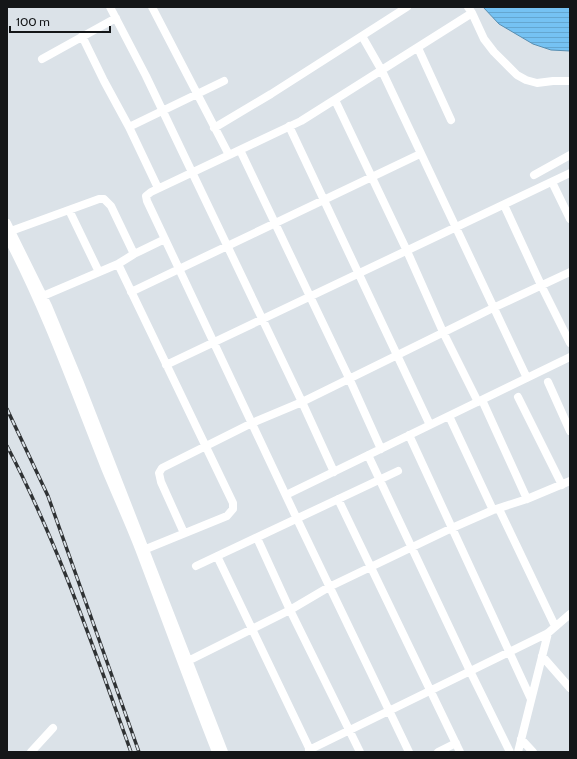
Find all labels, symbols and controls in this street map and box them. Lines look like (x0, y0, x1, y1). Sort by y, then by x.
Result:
scale bar (10, 8, 110, 34)
text: 100 m (16, 14, 50, 29)

